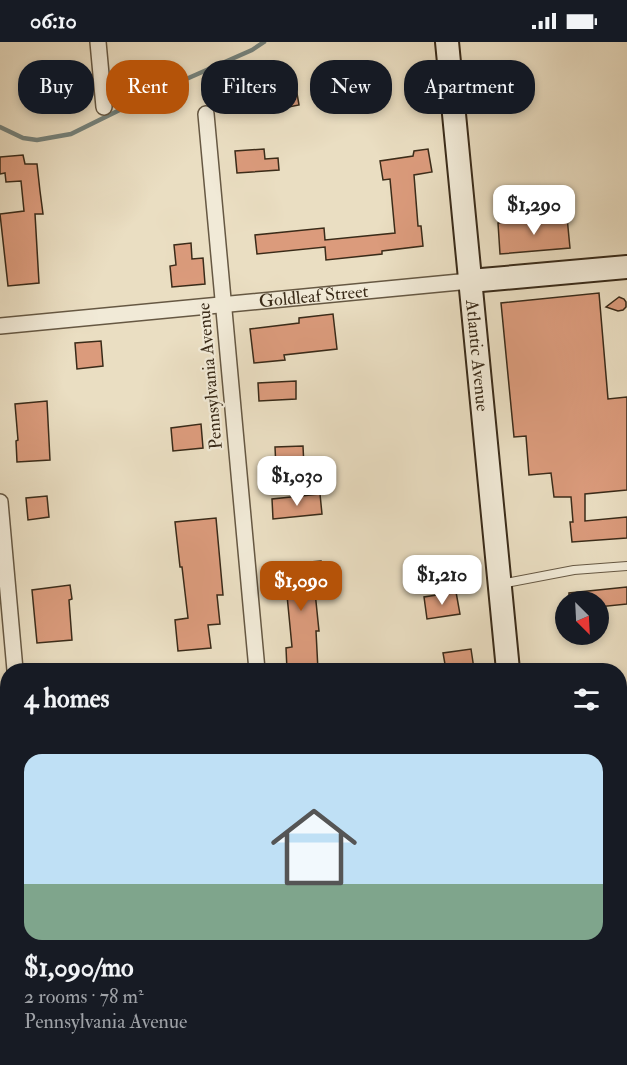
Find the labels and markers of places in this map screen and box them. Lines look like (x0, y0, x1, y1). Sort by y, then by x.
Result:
pin: $1,290 (485, 185, 583, 236)
pin: $1,030 (248, 456, 346, 507)
pin: $1,210 (393, 555, 491, 606)
pin: $1,090 (252, 561, 350, 612)

